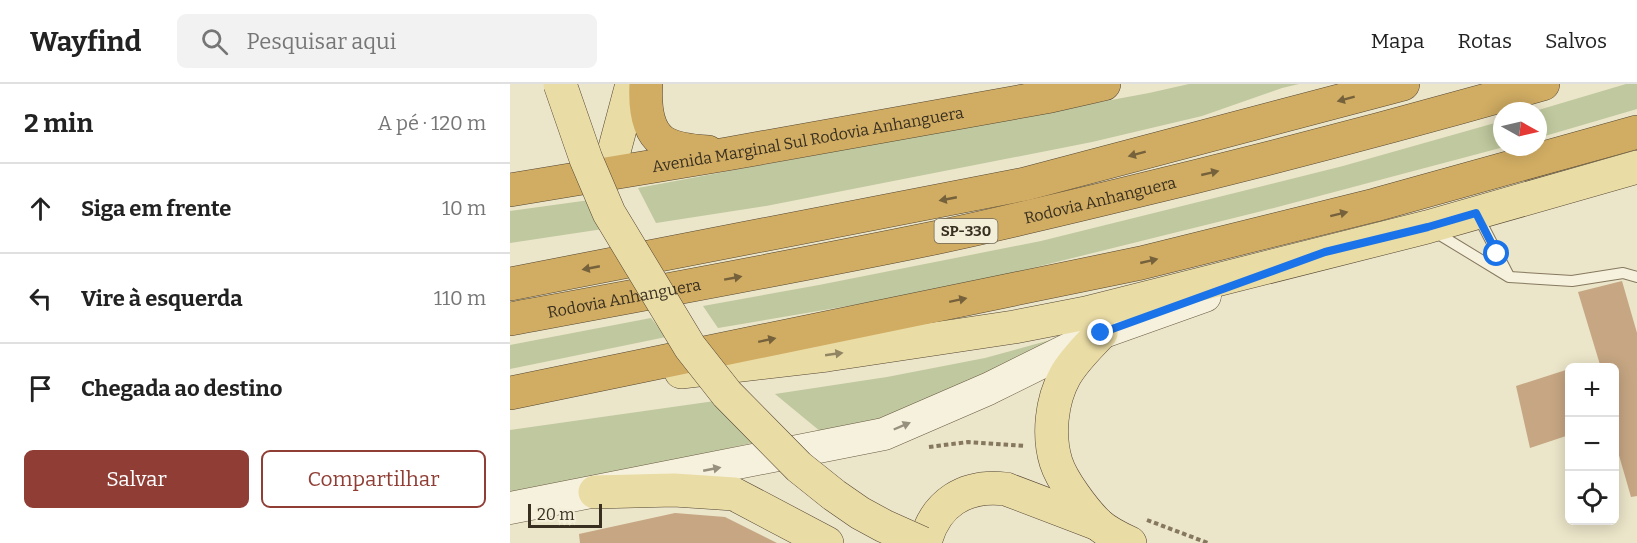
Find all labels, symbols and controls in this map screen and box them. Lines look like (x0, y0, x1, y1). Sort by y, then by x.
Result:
search box (177, 14, 597, 68)
text: Wayfind (30, 25, 141, 58)
icon: search (198, 25, 231, 58)
text: Pesquisar aqui (246, 28, 396, 55)
text: Mapa (1371, 28, 1425, 54)
text: Rotas (1458, 28, 1512, 54)
text: Salvos (1545, 28, 1607, 54)
one-way arrow (1337, 95, 1355, 104)
street label: Avenida Marginal Sul Rodovia Anhanguera (650, 102, 965, 176)
north arrow (1493, 102, 1547, 156)
text: 2 min (24, 108, 93, 139)
text: A pé · 120 m (378, 111, 486, 135)
one-way arrow (1128, 150, 1147, 160)
one-way arrow (1201, 168, 1220, 178)
street label: Rodovia Anhanguera (1022, 172, 1178, 227)
icon: ahead (24, 192, 57, 225)
text: Siga em frente (81, 195, 231, 222)
one-way arrow (938, 195, 957, 204)
text: 10 m (442, 196, 486, 220)
one-way arrow (1330, 209, 1348, 218)
road number: SP-330 (934, 219, 998, 243)
route start (1483, 240, 1509, 266)
one-way arrow (1140, 256, 1159, 266)
one-way arrow (582, 264, 601, 273)
one-way arrow (723, 273, 742, 282)
street label: Rodovia Anhanguera (546, 274, 703, 321)
icon: left (24, 282, 57, 315)
text: Vire à esquerda (81, 285, 242, 312)
text: 110 m (434, 286, 486, 310)
one-way arrow (949, 295, 968, 304)
route end (1087, 319, 1113, 345)
one-way arrow (758, 335, 777, 344)
one-way arrow (824, 350, 843, 359)
map controls (1565, 363, 1619, 525)
button: + (1565, 363, 1619, 417)
icon: arrive (24, 372, 57, 405)
text: Chegada ao destino (81, 375, 282, 402)
button: − (1565, 417, 1619, 471)
one-way arrow (893, 421, 911, 431)
button: Salvar (24, 450, 249, 508)
button: Compartilhar (261, 450, 486, 508)
one-way arrow (702, 464, 721, 473)
button: locate (1565, 471, 1619, 525)
scale bar (528, 501, 602, 528)
text: 20 m (537, 505, 574, 524)

